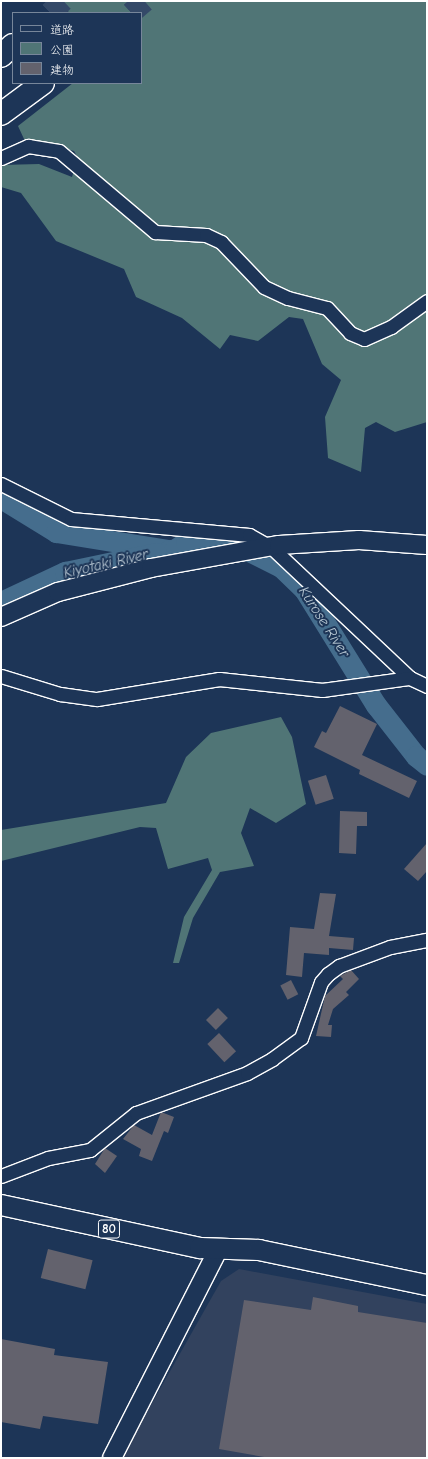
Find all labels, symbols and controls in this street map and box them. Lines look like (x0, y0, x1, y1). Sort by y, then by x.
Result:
legend (12, 12, 142, 84)
text: 道路 (50, 23, 74, 37)
text: 公園 (50, 43, 74, 57)
text: 建物 (50, 63, 74, 77)
water label: Kiyotaki River (62, 546, 150, 582)
water label: Kurose River (295, 583, 353, 661)
road number: 80 (97, 1218, 121, 1240)

